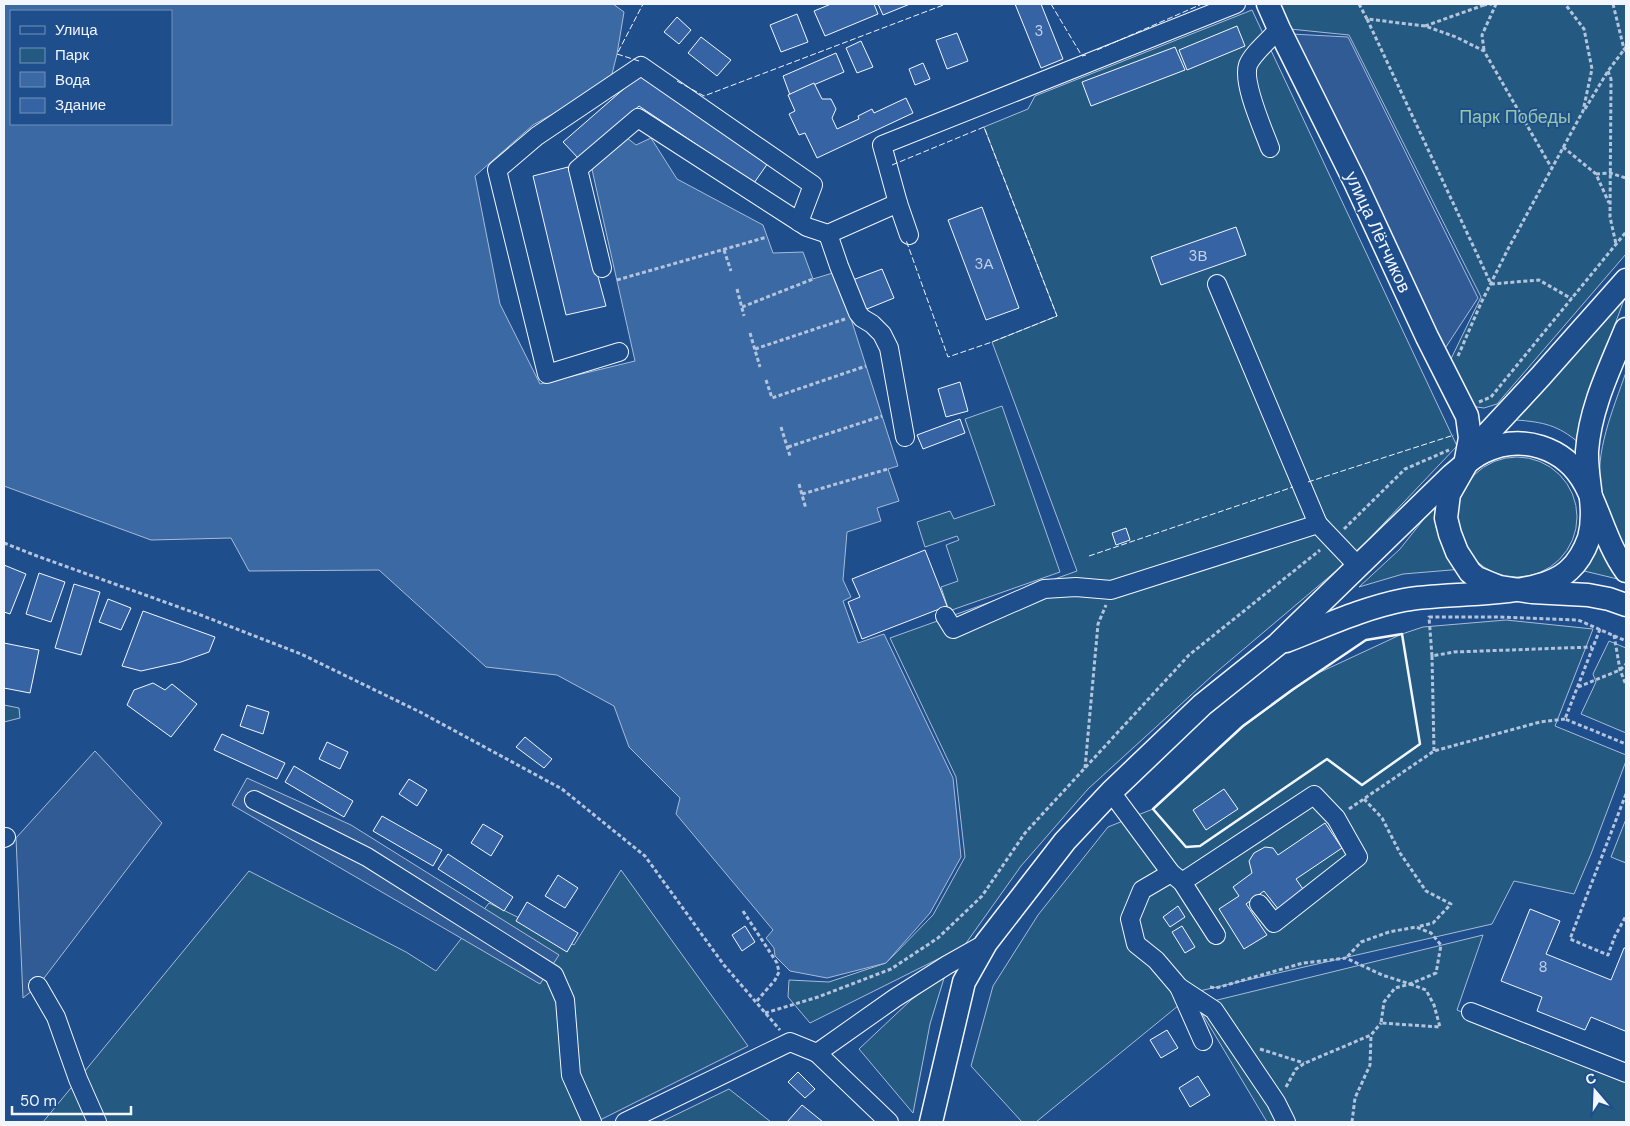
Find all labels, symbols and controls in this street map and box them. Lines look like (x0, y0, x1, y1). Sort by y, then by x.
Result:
legend (10, 10, 172, 125)
text: Улица (55, 20, 98, 40)
house number: 3 (1035, 21, 1043, 41)
text: Парк (55, 45, 89, 65)
text: Вода (55, 70, 91, 90)
text: Здание (55, 95, 106, 115)
park label: Парк Победы (1459, 105, 1571, 129)
street label: улица Лётчиков (1339, 167, 1417, 297)
house number: 3В (1189, 246, 1207, 266)
house number: 3А (975, 254, 993, 274)
house number: 8 (1538, 957, 1548, 977)
north arrow (1570, 1066, 1620, 1116)
text: С (1583, 1069, 1598, 1089)
scale bar (12, 1084, 131, 1116)
text: 50 m (20, 1091, 57, 1111)

